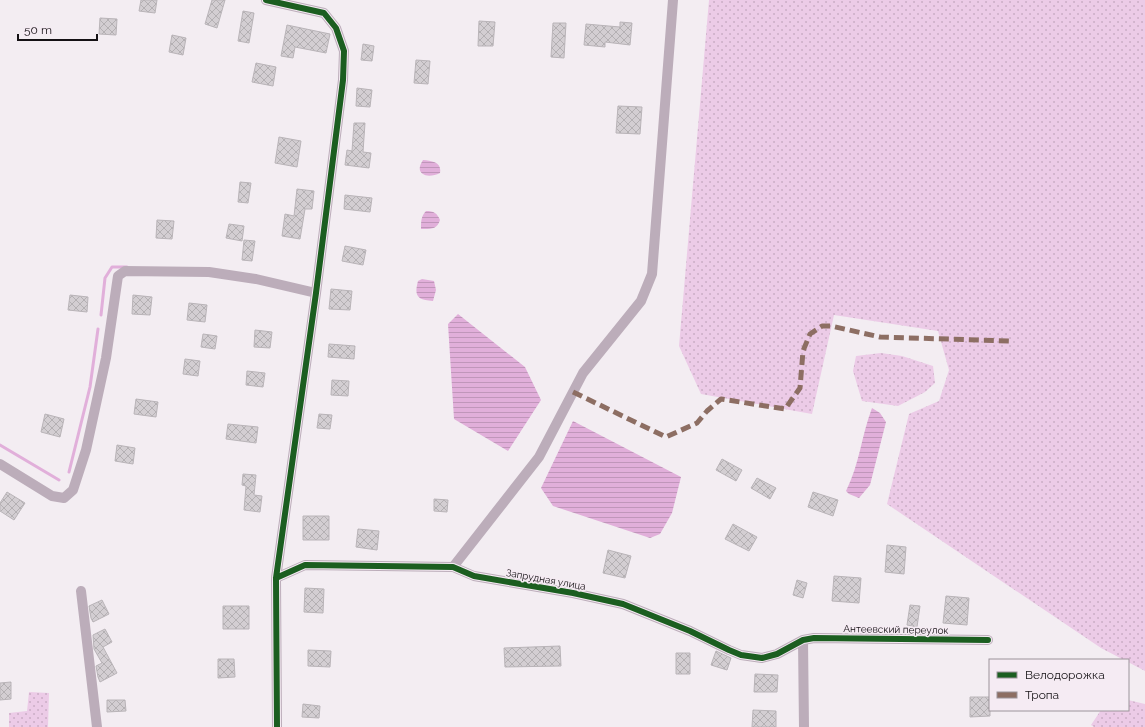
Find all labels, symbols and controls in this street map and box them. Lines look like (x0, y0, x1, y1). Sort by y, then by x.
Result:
scale bar (18, 16, 97, 42)
text: 50 m (24, 23, 52, 37)
street label: Запрудная улица (505, 567, 587, 592)
street label: Антеевский переулок (843, 623, 949, 636)
legend (989, 659, 1129, 711)
text: Велодорожка (1025, 668, 1105, 682)
text: Тропа (1025, 688, 1059, 702)

